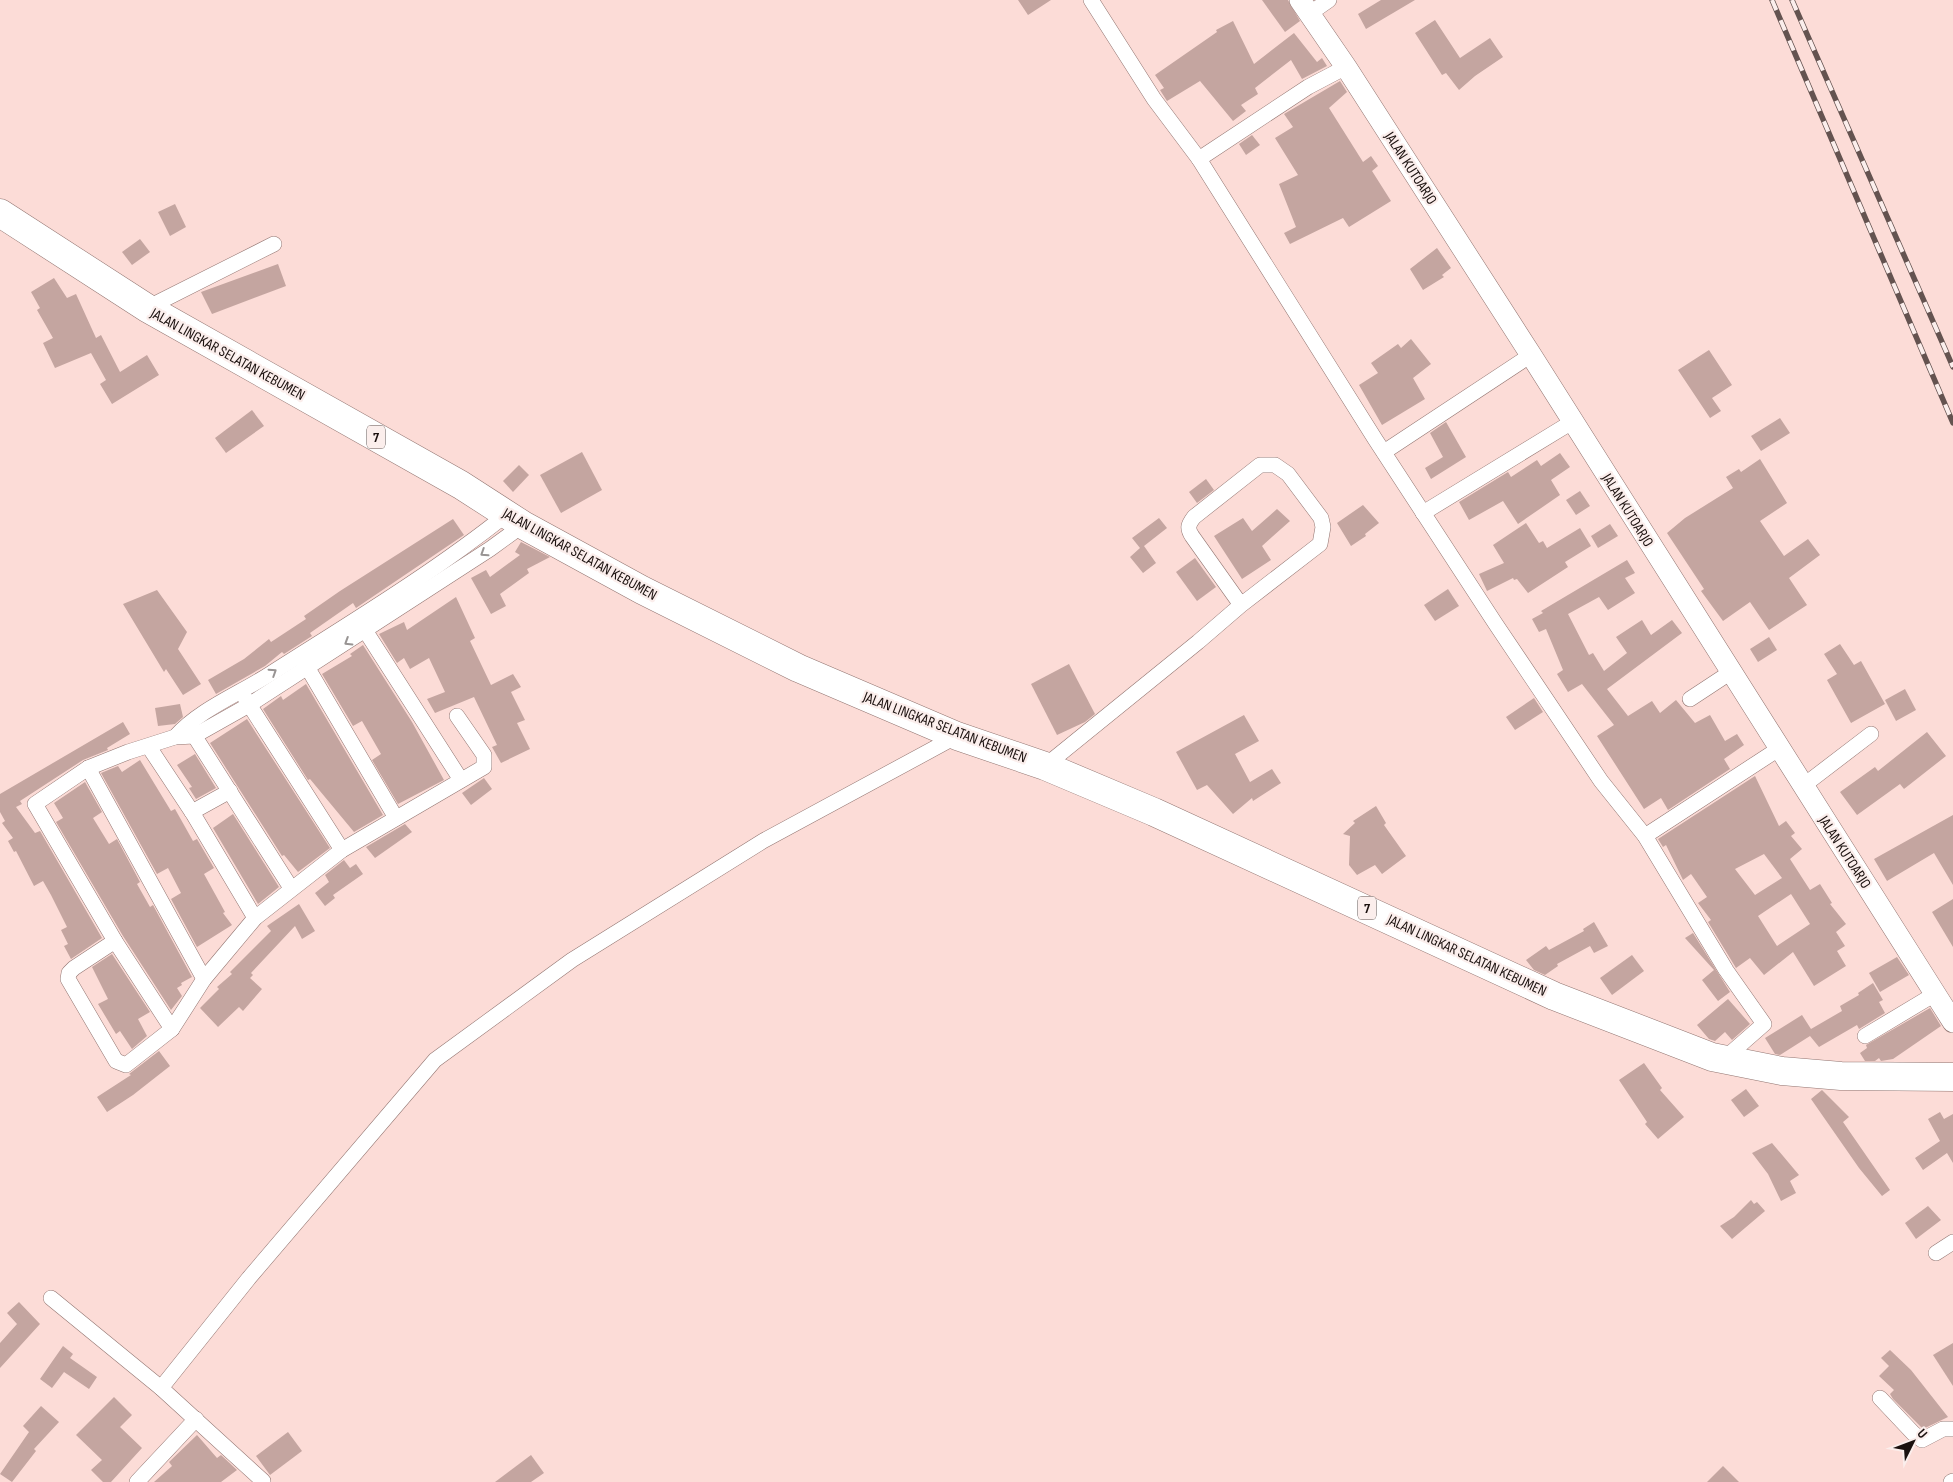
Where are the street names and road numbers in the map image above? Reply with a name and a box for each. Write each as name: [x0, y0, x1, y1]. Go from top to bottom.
street label: JALAN KUTOARJO: [1380, 128, 1441, 208]
street label: JALAN LINGKAR SELATAN KEBUMEN: [146, 304, 308, 405]
road number: 7: [367, 426, 385, 448]
street label: JALAN KUTOARJO: [1597, 469, 1658, 550]
street label: JALAN LINGKAR SELATAN KEBUMEN: [498, 504, 660, 605]
street label: JALAN LINGKAR SELATAN KEBUMEN: [859, 687, 1029, 767]
street label: JALAN KUTOARJO: [1814, 812, 1875, 892]
road number: 7: [1358, 896, 1376, 920]
street label: JALAN LINGKAR SELATAN KEBUMEN: [1383, 910, 1550, 1001]

